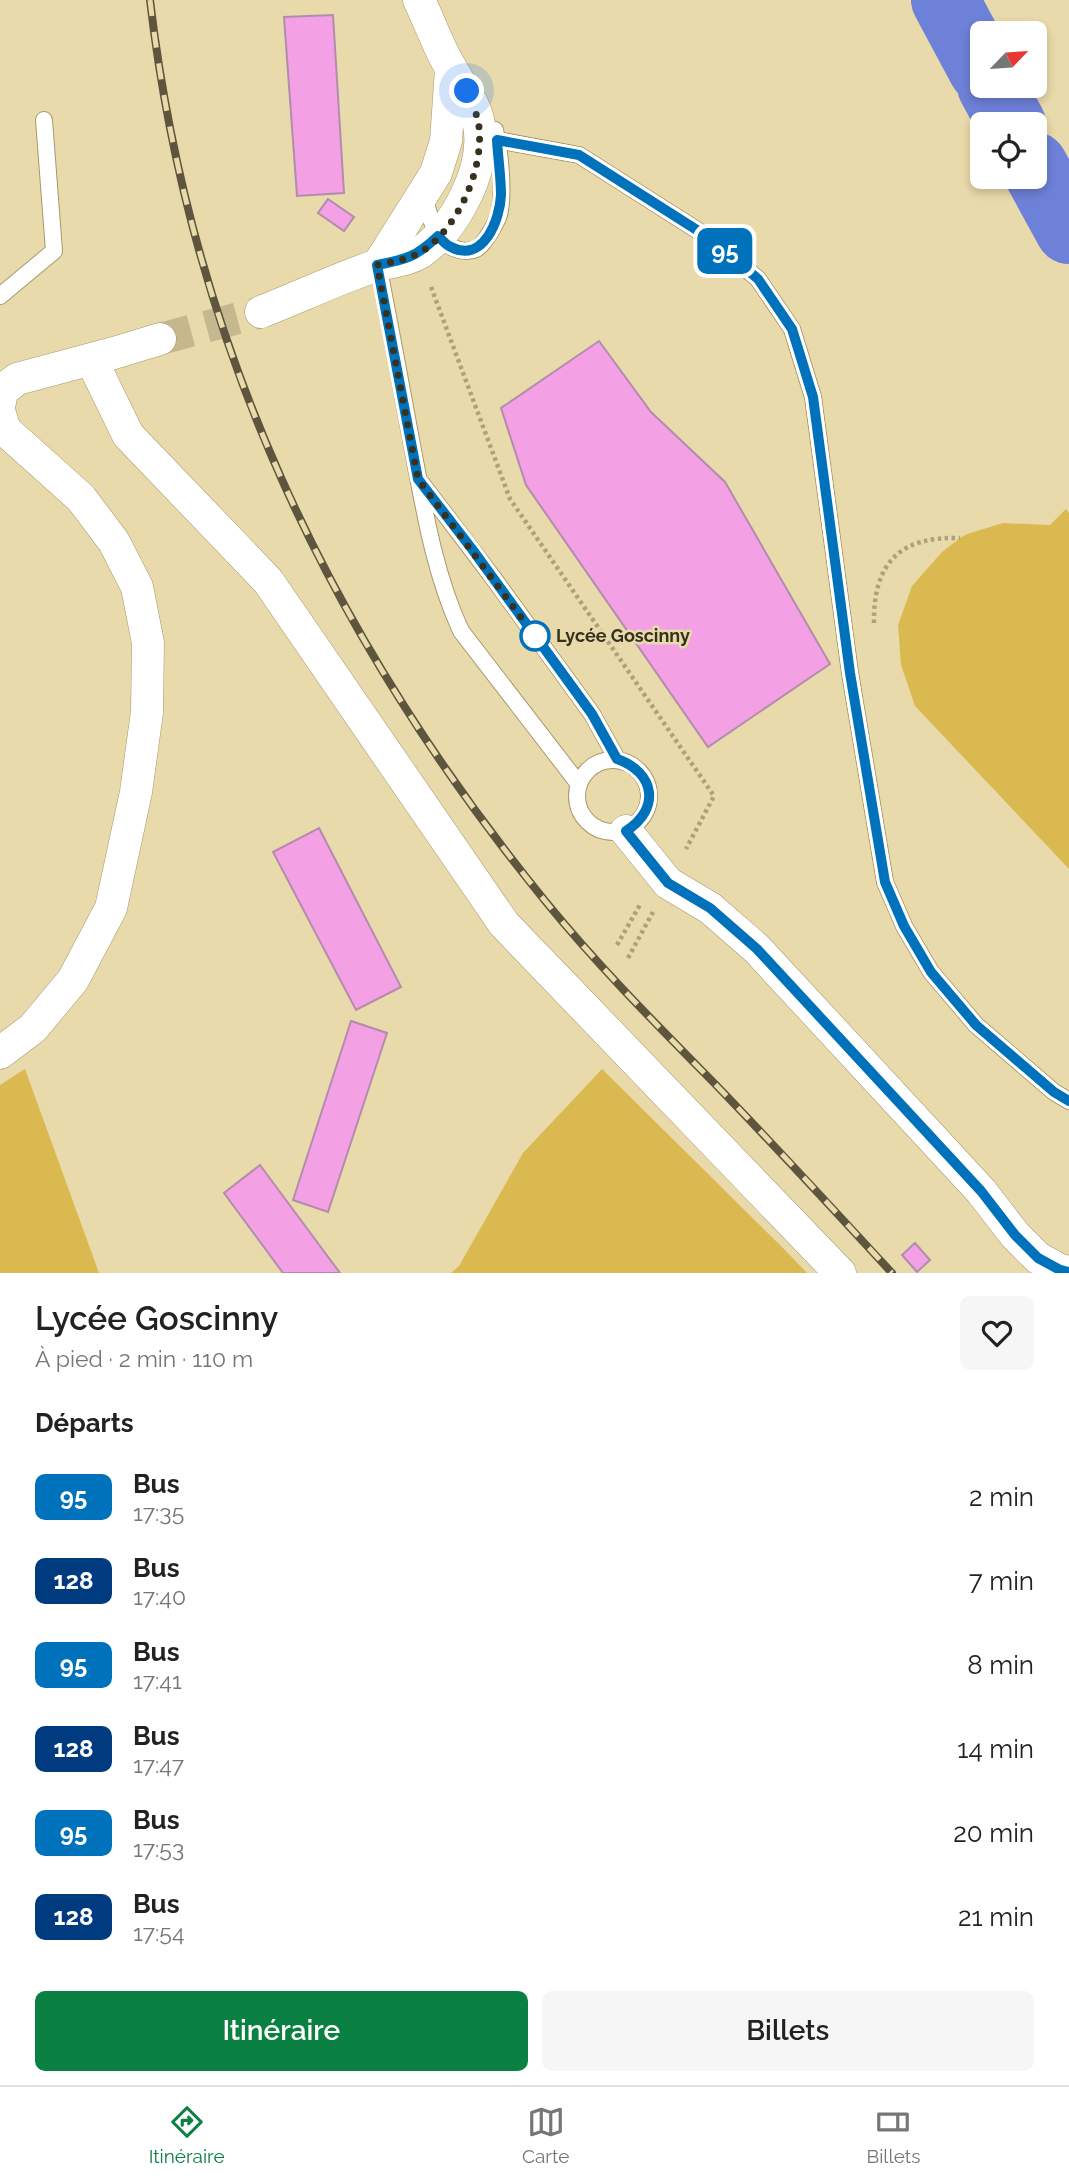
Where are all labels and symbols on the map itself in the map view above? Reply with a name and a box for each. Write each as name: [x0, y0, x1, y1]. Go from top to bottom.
north arrow: [970, 21, 1046, 98]
your location: [449, 73, 484, 108]
line badge: 95: [694, 228, 756, 274]
marker: Lycée Goscinny: [520, 621, 550, 651]
place label: Lycée Goscinny: [556, 625, 690, 646]

